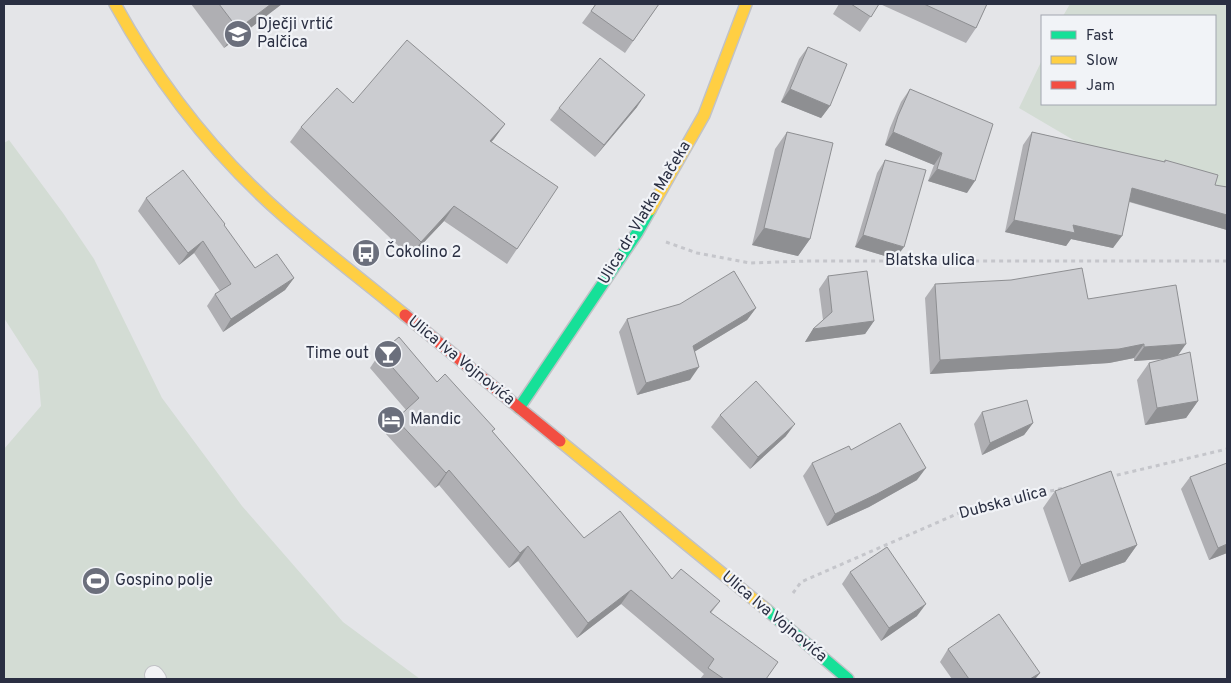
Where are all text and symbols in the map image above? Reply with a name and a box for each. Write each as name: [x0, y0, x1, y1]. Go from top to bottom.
place label: Dječji vrtić Palčica: [257, 15, 333, 53]
legend: [1041, 15, 1216, 105]
school or university icon: Dječji vrtić Palčica: [223, 19, 253, 49]
text: Fast: [1086, 27, 1114, 46]
text: Slow: [1086, 52, 1118, 71]
text: Jam: [1086, 77, 1115, 96]
street label: Ulica dr. Vlatka Mačeka: [594, 138, 696, 288]
bus stop icon: Čokolino 2: [351, 238, 381, 268]
place label: Čokolino 2: [385, 241, 461, 263]
street label: Blatska ulica: [885, 251, 975, 271]
street label: Ulica Iva Vojnovića: [404, 312, 518, 410]
bar icon: Time out: [373, 339, 403, 369]
place label: Time out: [305, 344, 369, 364]
hotel icon: Mandic: [376, 405, 406, 435]
place label: Mandic: [410, 410, 461, 430]
street label: Dubska ulica: [957, 482, 1049, 524]
sports icon: Gospino polje: [81, 566, 111, 596]
street label: Ulica Iva Vojnovića: [717, 567, 831, 667]
place label: Gospino polje: [115, 571, 213, 591]

